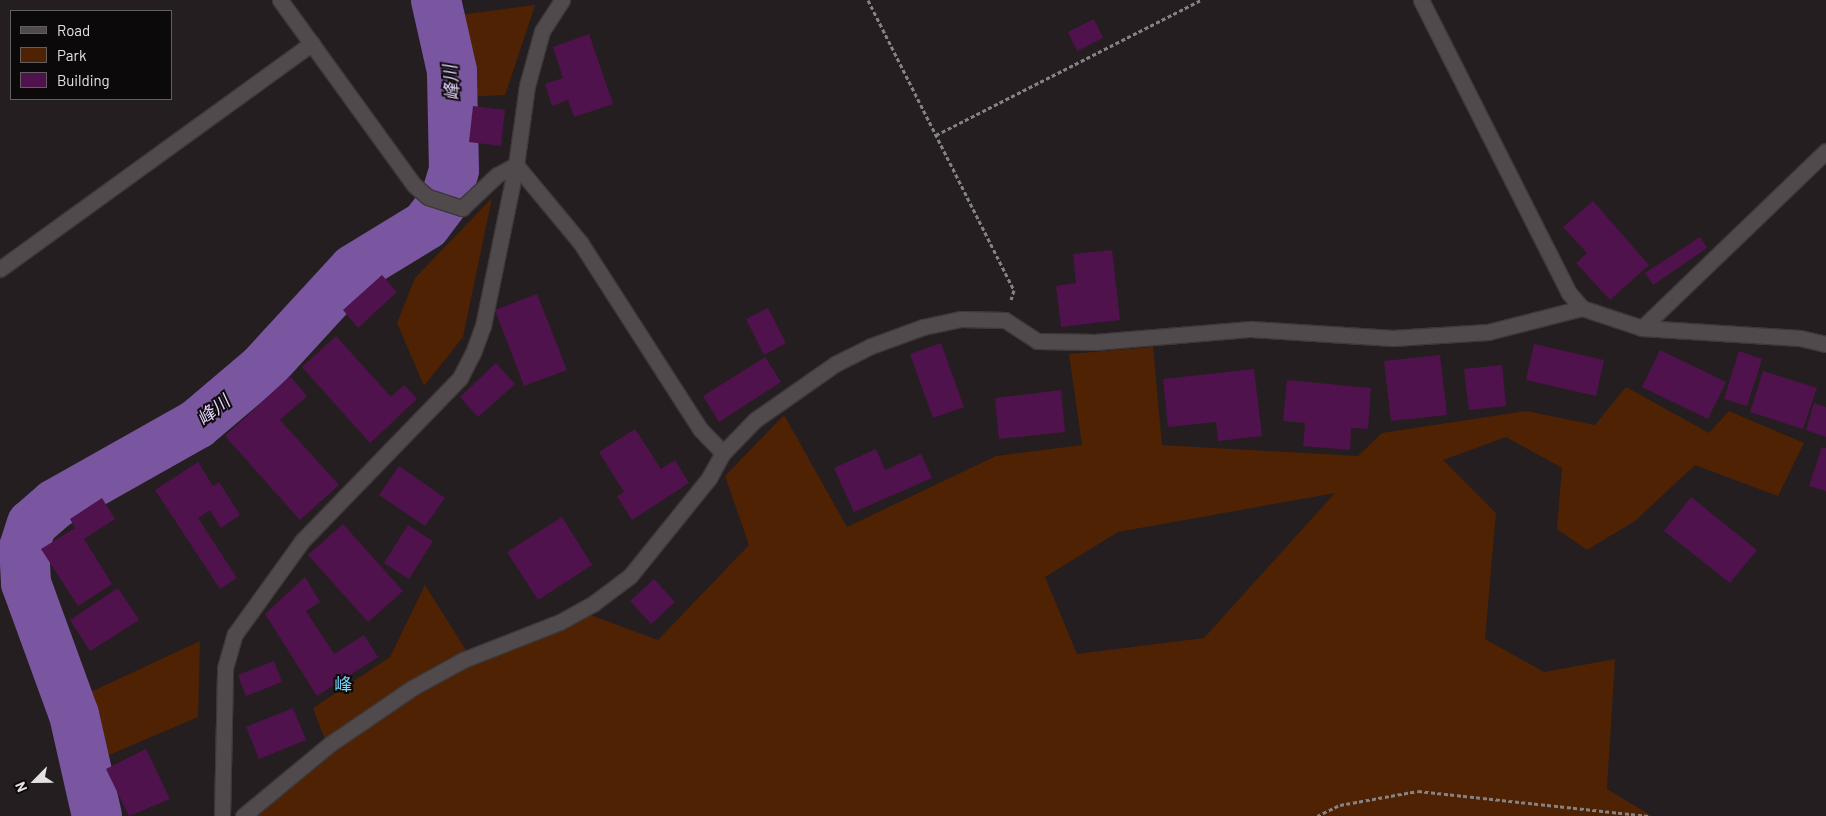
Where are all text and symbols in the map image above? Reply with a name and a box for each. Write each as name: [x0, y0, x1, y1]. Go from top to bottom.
legend: [10, 10, 172, 100]
text: Road: [57, 21, 90, 39]
text: Park: [57, 46, 86, 64]
water label: 峰川: [439, 64, 463, 102]
text: Building: [57, 71, 110, 89]
water label: 峰川: [192, 390, 234, 430]
district label: 峰: [334, 673, 352, 695]
north arrow: [10, 756, 60, 806]
text: N: [11, 779, 30, 795]

